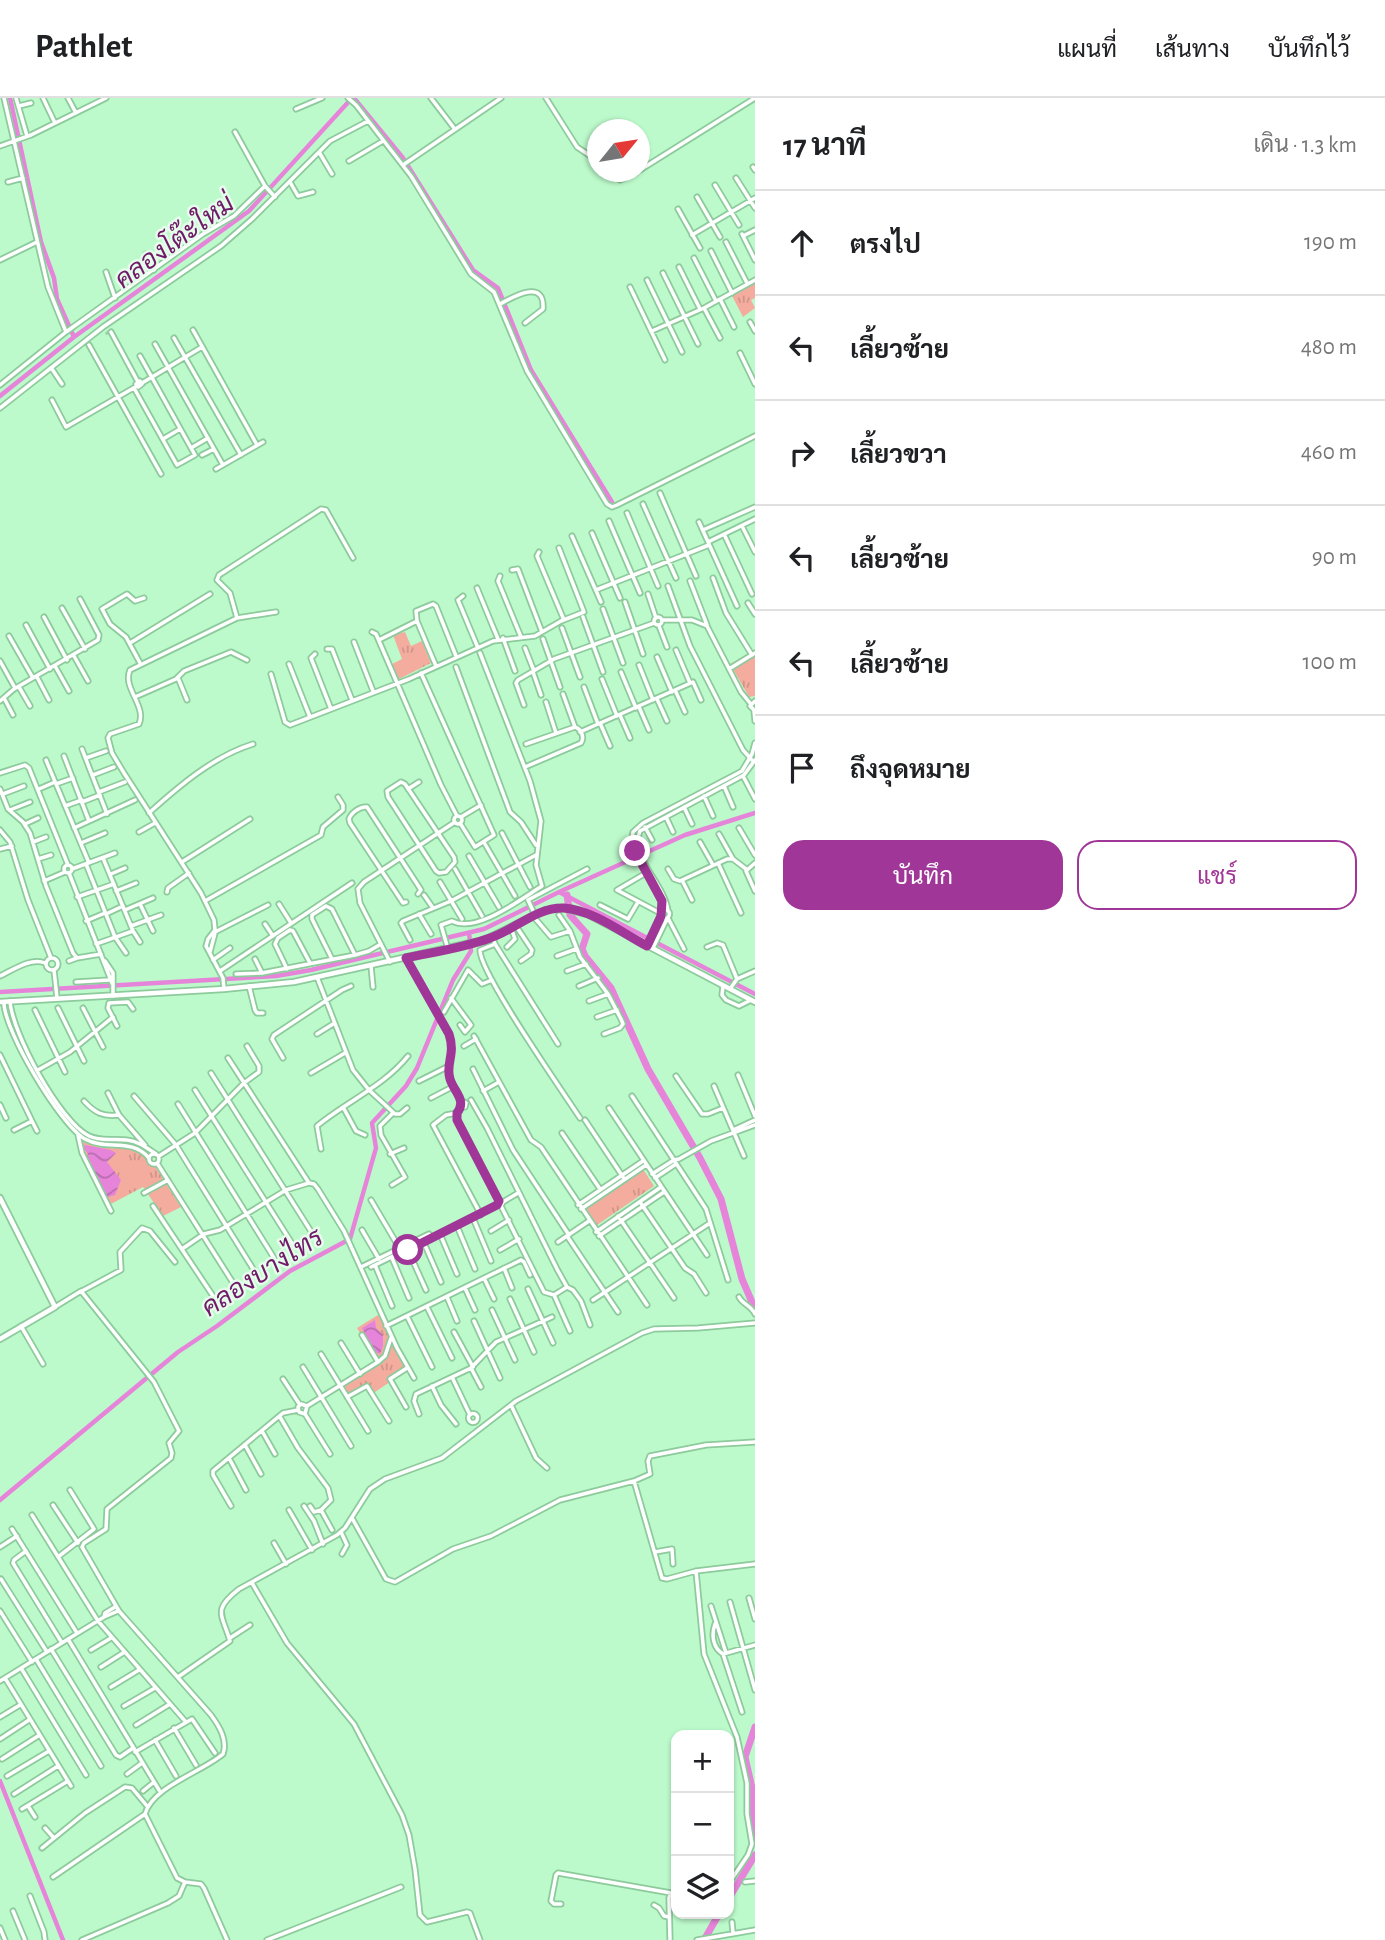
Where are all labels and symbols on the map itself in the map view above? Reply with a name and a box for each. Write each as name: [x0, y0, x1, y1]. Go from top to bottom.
north arrow: [587, 119, 650, 182]
water label: คลองโต๊ะใหม่: [108, 186, 240, 293]
route end: [619, 835, 650, 866]
water label: คลองบางไทร: [195, 1220, 329, 1322]
route start: [392, 1234, 423, 1265]

